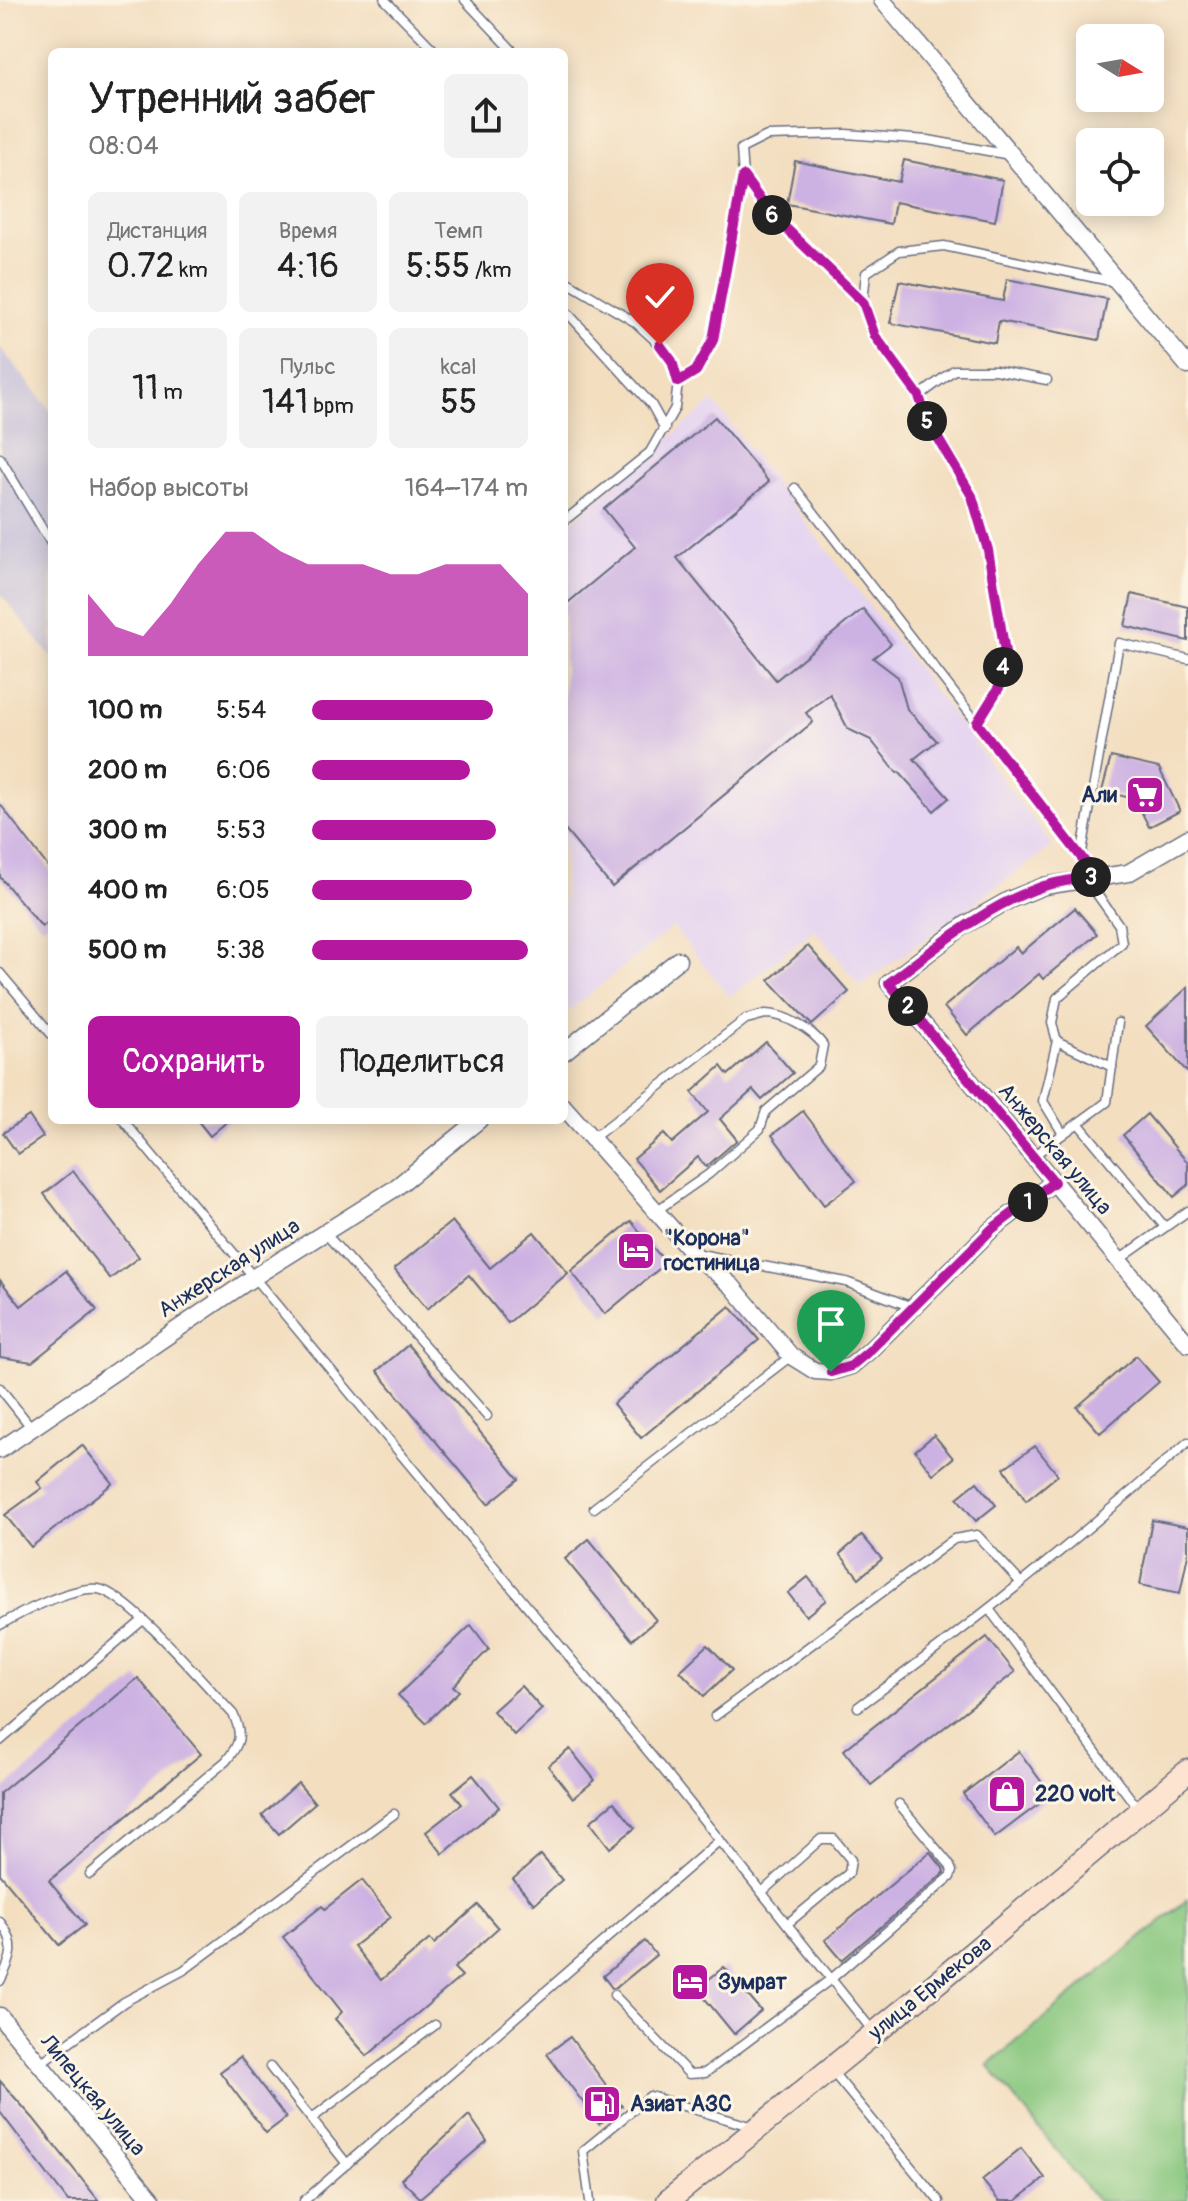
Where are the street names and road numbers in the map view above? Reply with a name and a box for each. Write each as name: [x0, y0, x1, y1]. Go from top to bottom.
street label: Анжерская улица: [992, 1077, 1118, 1221]
street label: Анжерская улица: [153, 1212, 305, 1324]
street label: улица Ермекова: [862, 1930, 997, 2047]
street label: Липецкая улица: [33, 2028, 152, 2162]

